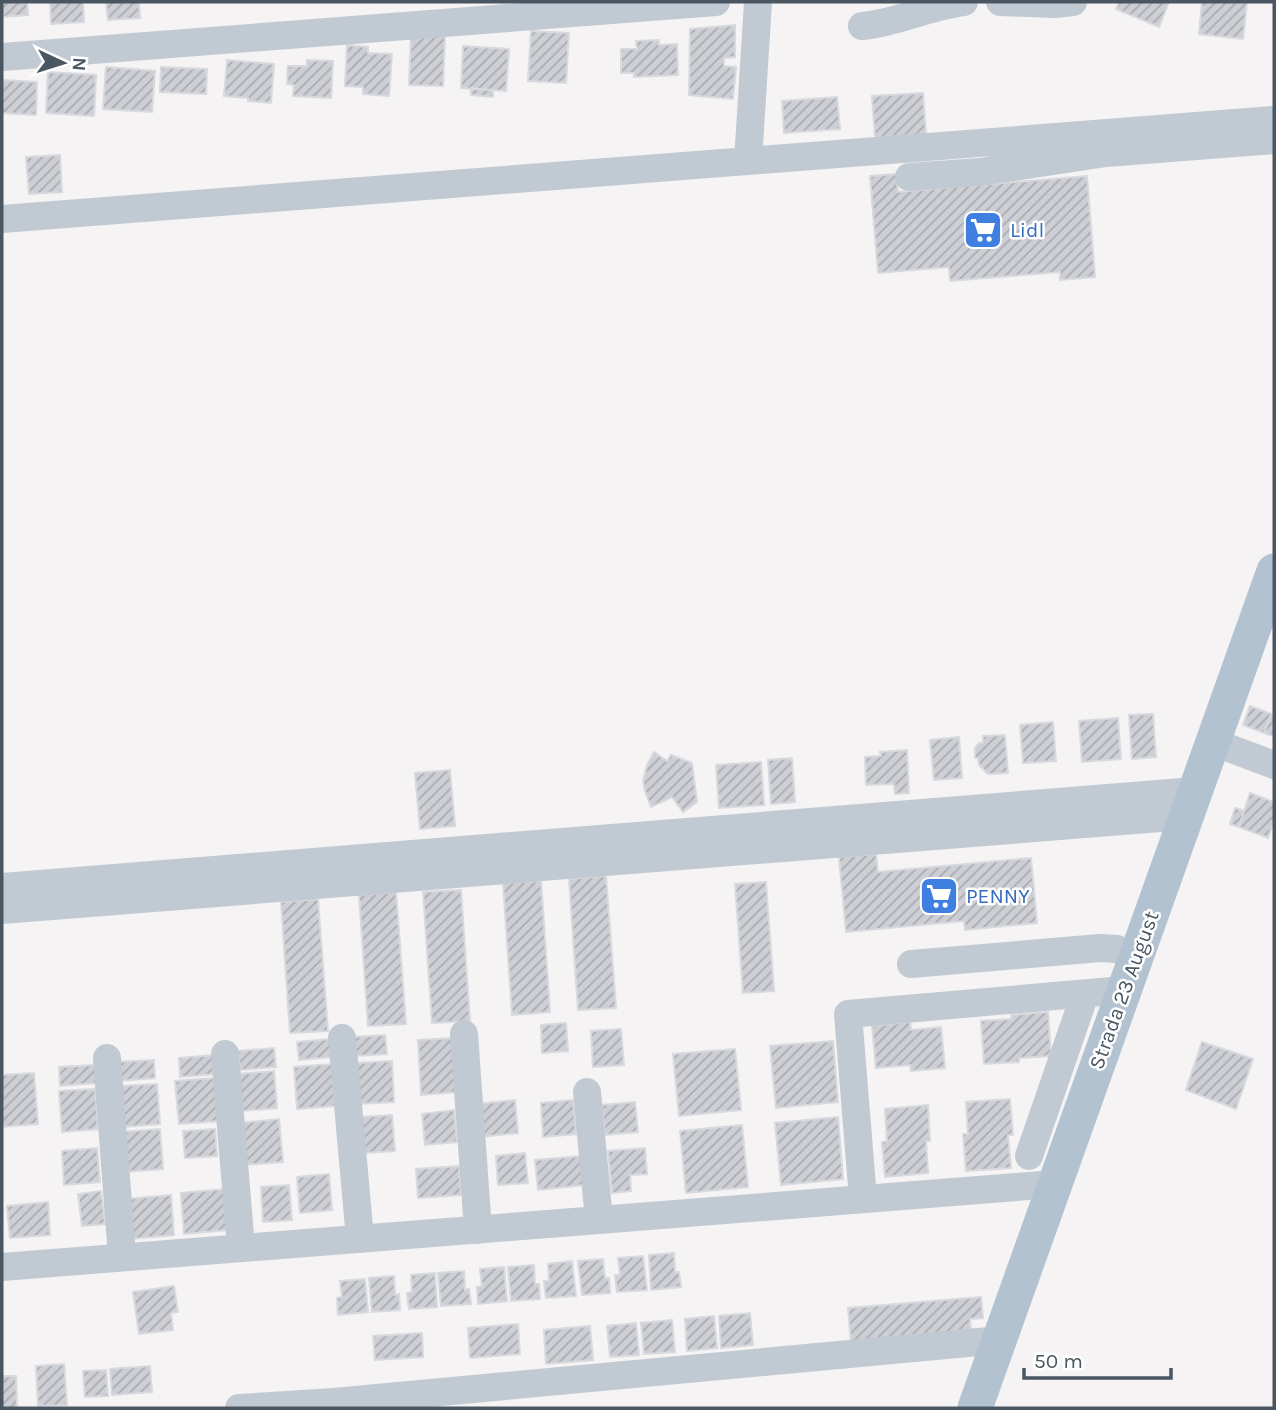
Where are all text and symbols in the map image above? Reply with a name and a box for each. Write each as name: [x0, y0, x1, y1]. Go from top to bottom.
north arrow: [28, 28, 98, 98]
text: N: [68, 57, 90, 72]
supermarket icon: Lidl: [962, 209, 1004, 251]
place label: Lidl: [1010, 218, 1044, 242]
supermarket icon: PENNY: [918, 875, 960, 917]
place label: PENNY: [966, 884, 1030, 908]
street label: Strada 23 August: [1084, 908, 1164, 1072]
scale bar: [1024, 1336, 1171, 1380]
text: 50 m: [1034, 1349, 1083, 1373]

